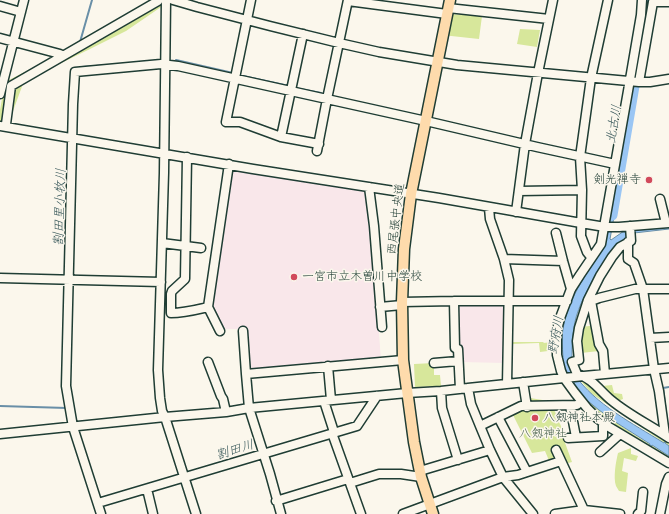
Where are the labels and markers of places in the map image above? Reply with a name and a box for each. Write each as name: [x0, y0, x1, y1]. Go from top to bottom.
place label: 剣光禅寺: [593, 173, 641, 187]
marker: 剣光禅寺: [644, 175, 654, 185]
place label: 一宮市立木曽川中学校: [302, 270, 422, 284]
marker: 一宮市立木曽川中学校: [289, 272, 299, 282]
place label: 八剱神社本殿: [543, 411, 615, 425]
marker: 八剱神社本殿: [530, 413, 540, 423]

